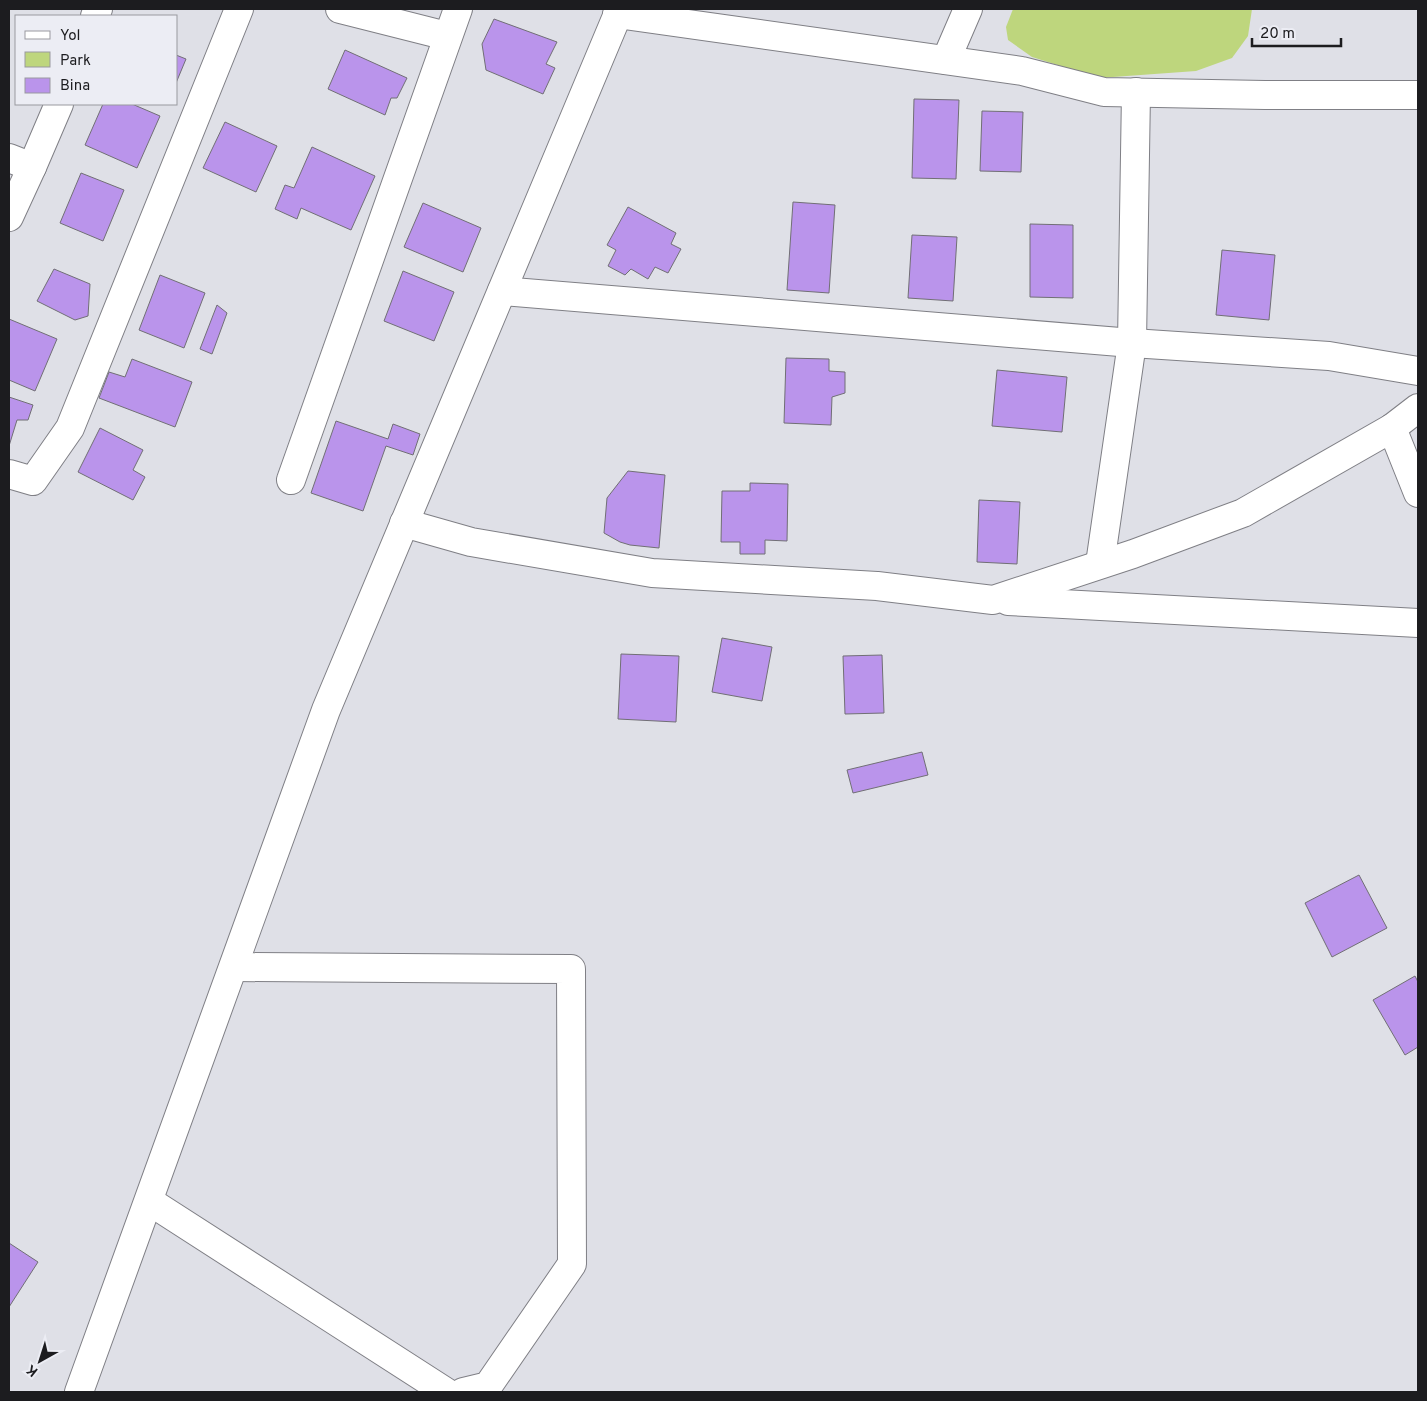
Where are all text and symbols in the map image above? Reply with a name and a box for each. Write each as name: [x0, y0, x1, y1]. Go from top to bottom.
legend: [15, 15, 178, 105]
scale bar: [1252, 15, 1341, 47]
text: 20 m: [1260, 25, 1295, 44]
text: Yol: [60, 27, 81, 46]
text: Park: [60, 52, 91, 71]
text: Bina: [60, 77, 90, 96]
north arrow: [15, 1336, 65, 1386]
text: K: [23, 1360, 42, 1380]

